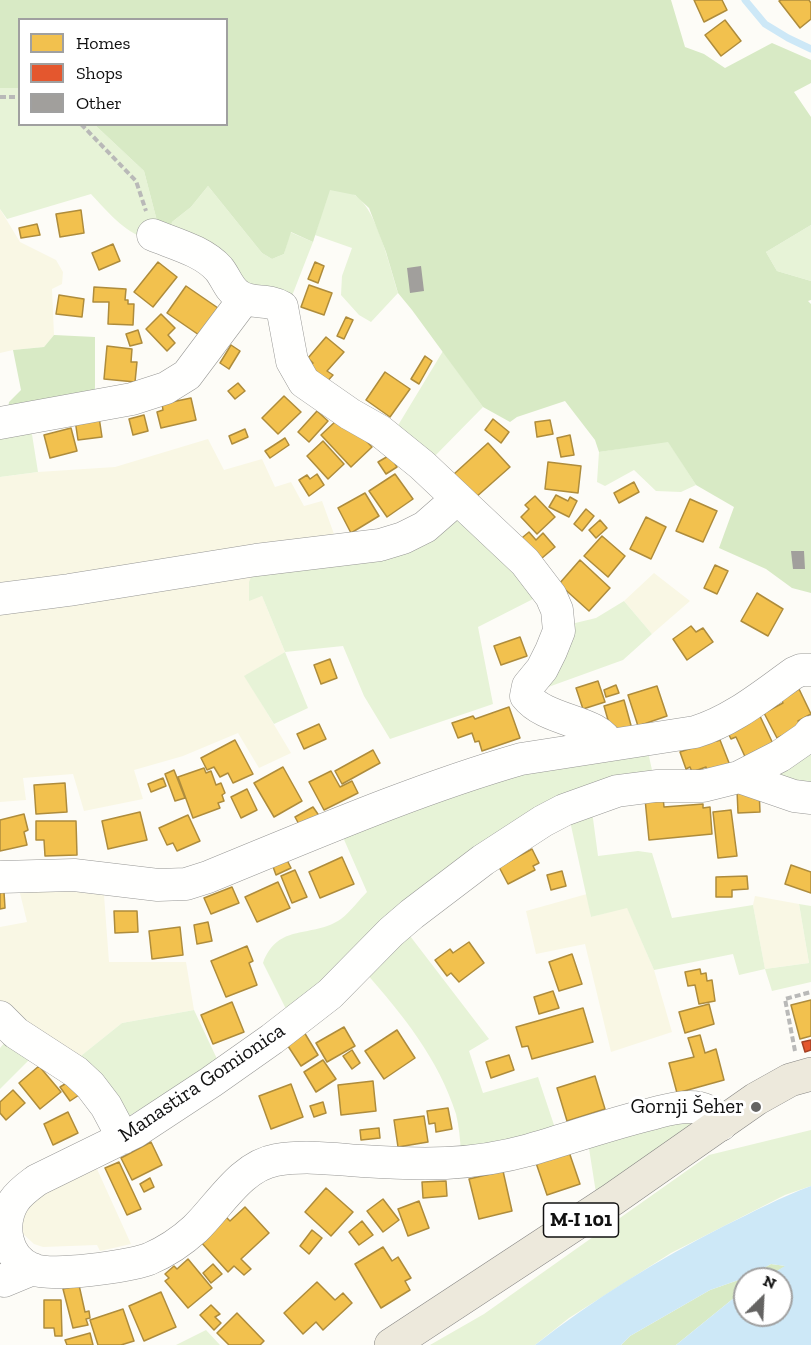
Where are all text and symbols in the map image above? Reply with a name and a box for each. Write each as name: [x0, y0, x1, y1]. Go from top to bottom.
legend: [18, 18, 228, 126]
text: Homes: [76, 32, 130, 54]
text: Shops: [76, 62, 123, 84]
text: Other: [76, 92, 122, 114]
street label: Manastira Gomionica: [114, 1018, 290, 1148]
place label: Gornji Šeher: [630, 1094, 744, 1120]
marker: Gornji Šeher: [749, 1100, 763, 1114]
road number: M-I 101: [544, 1203, 618, 1237]
north arrow: [733, 1267, 793, 1327]
text: N: [760, 1271, 779, 1293]

